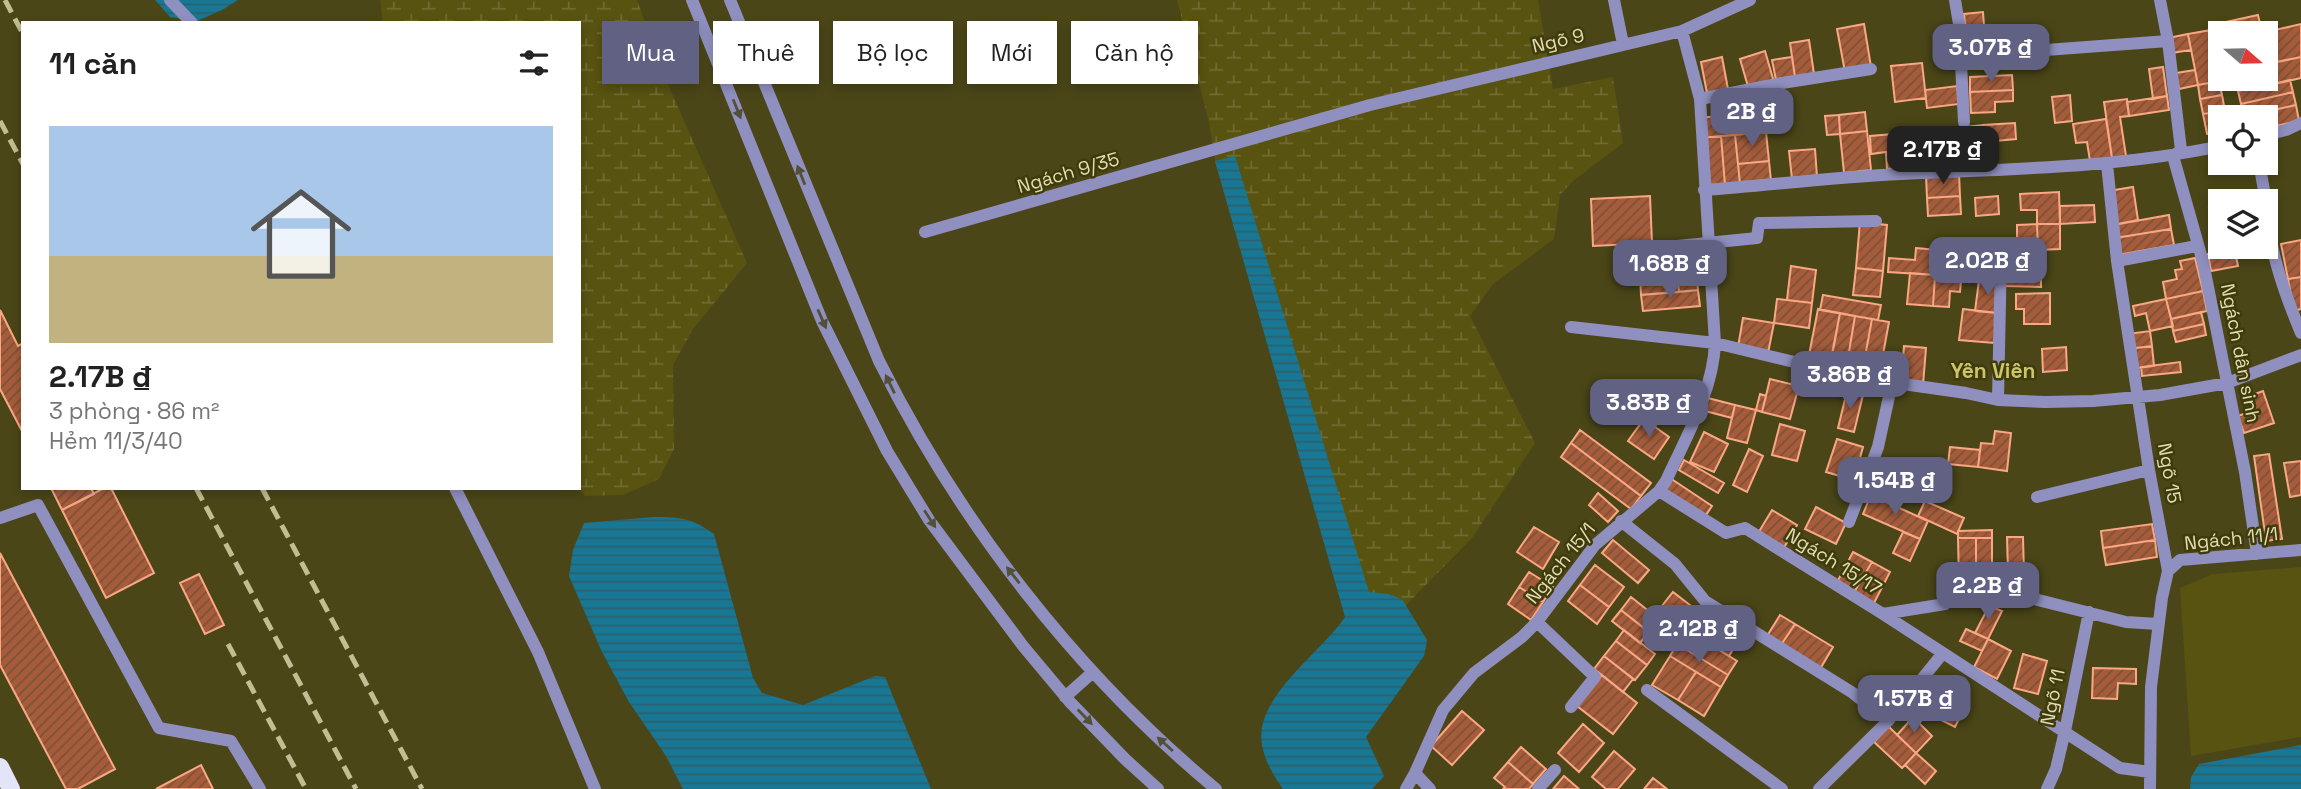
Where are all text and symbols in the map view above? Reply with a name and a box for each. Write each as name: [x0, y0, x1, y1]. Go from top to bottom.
chip: Mua: [602, 21, 699, 84]
chip: Thuê: [713, 21, 819, 84]
chip: Bộ lọc: [833, 21, 953, 84]
chip: Mới: [967, 21, 1057, 84]
chip: Căn hộ: [1071, 21, 1198, 84]
north arrow: [2208, 21, 2278, 91]
map controls: [2208, 21, 2278, 259]
street label: Ngõ 9: [1529, 22, 1587, 59]
pin: 3.07B ₫: [1926, 24, 2056, 84]
text: 3.07B ₫: [1948, 32, 2034, 62]
text: 11 căn: [49, 44, 137, 83]
icon: filters: [515, 44, 553, 82]
pin: 2B ₫: [1711, 88, 1793, 148]
text: 2B ₫: [1727, 96, 1777, 126]
one-way arrow: [731, 98, 742, 119]
button: locate: [2208, 105, 2278, 175]
pin: 2.17B ₫: [1878, 127, 2008, 186]
text: 2.17B ₫: [1903, 134, 1983, 164]
street label: Ngách 9/35: [1014, 146, 1122, 199]
one-way arrow: [796, 164, 807, 185]
icon: home: [238, 171, 364, 297]
button: layers: [2208, 189, 2278, 259]
pin: 2.02B ₫: [1923, 238, 2053, 297]
pin: 1.68B ₫: [1605, 240, 1735, 300]
text: 2.02B ₫: [1945, 245, 2031, 275]
text: 1.68B ₫: [1629, 248, 1711, 278]
street label: Ngách dân sinh: [2215, 281, 2266, 425]
one-way arrow: [817, 309, 828, 330]
pin: 3.86B ₫: [1785, 352, 1915, 411]
text: 2.17B ₫: [49, 357, 153, 396]
district label: Yên Viên: [1950, 357, 2036, 384]
text: 3.86B ₫: [1807, 359, 1893, 389]
one-way arrow: [885, 374, 896, 394]
pin: 3.83B ₫: [1584, 380, 1714, 439]
text: 3.83B ₫: [1606, 387, 1692, 417]
text: 3 phòng · 86 m²: [49, 396, 219, 426]
text: Hẻm 11/3/40: [49, 426, 183, 456]
street label: Ngõ 15: [2152, 441, 2187, 505]
pin: 1.54B ₫: [1830, 458, 1960, 517]
text: 1.54B ₫: [1854, 465, 1936, 495]
one-way arrow: [923, 510, 936, 529]
street label: Ngách 15/1: [1520, 517, 1601, 609]
street label: Ngách 11/1: [2183, 521, 2279, 556]
street label: Ngách 15/17: [1781, 522, 1887, 601]
pin: 2.2B ₫: [1931, 562, 2045, 622]
one-way arrow: [1006, 566, 1020, 584]
text: 2.2B ₫: [1952, 570, 2024, 600]
pin: 2.12B ₫: [1634, 606, 1764, 665]
text: 2.12B ₫: [1659, 613, 1739, 643]
street label: Ngõ 11: [2034, 666, 2071, 728]
pin: 1.57B ₫: [1849, 676, 1979, 735]
text: 1.57B ₫: [1874, 683, 1954, 713]
one-way arrow: [1076, 709, 1093, 726]
one-way arrow: [1157, 736, 1174, 752]

